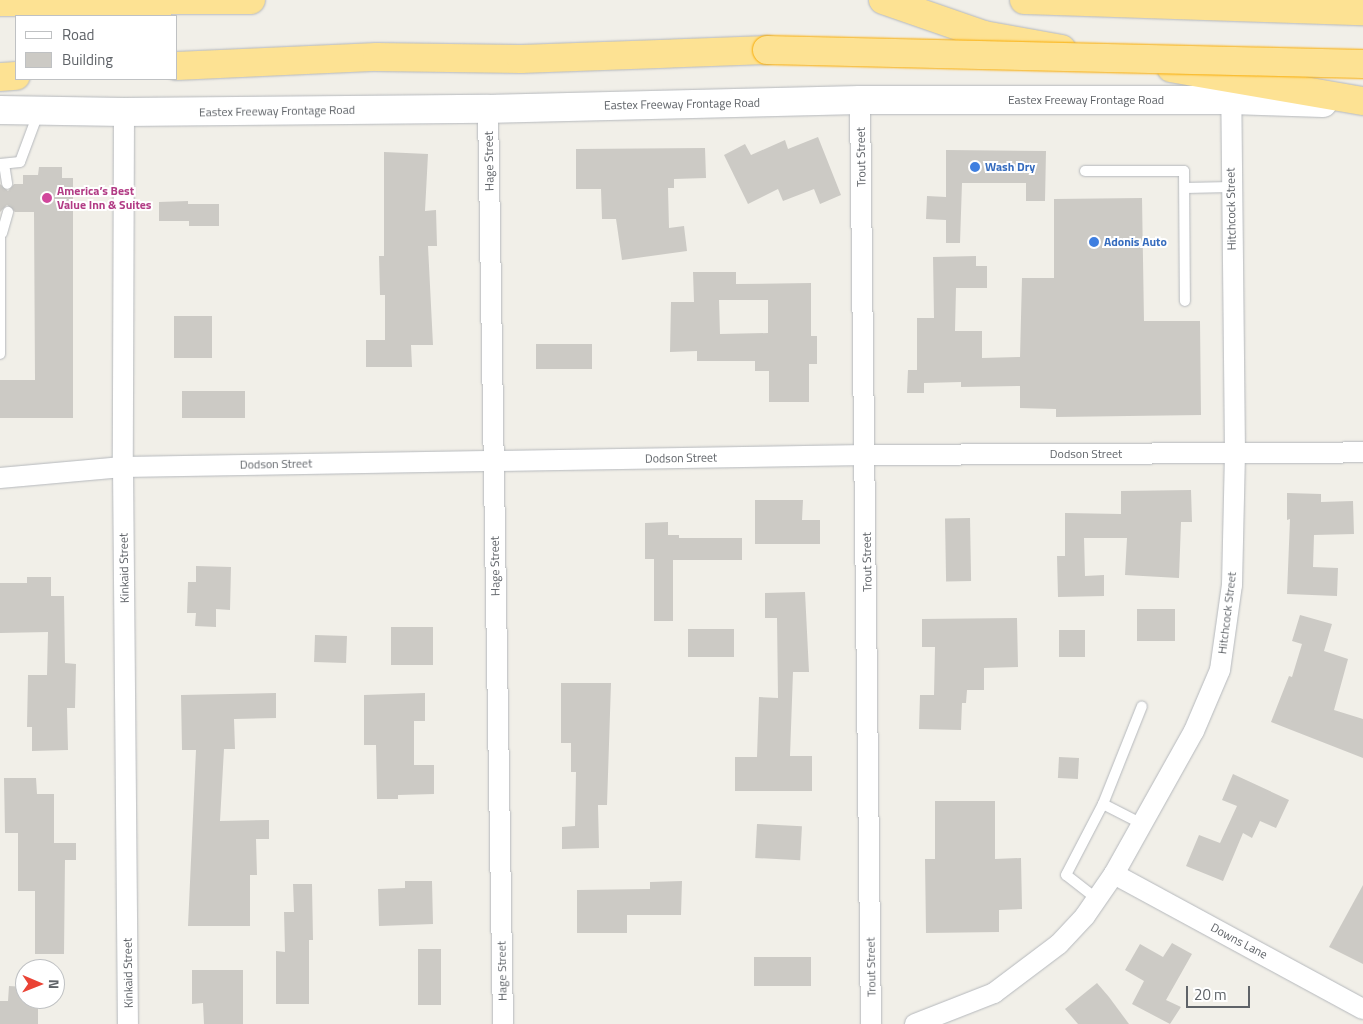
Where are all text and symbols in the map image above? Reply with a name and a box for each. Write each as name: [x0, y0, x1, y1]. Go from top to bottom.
legend: [15, 15, 178, 80]
text: Road: [62, 23, 94, 46]
text: Building: [62, 48, 113, 71]
street label: Eastex Freeway Frontage Road: [1008, 93, 1164, 107]
street label: Eastex Freeway Frontage Road: [604, 95, 760, 113]
street label: Eastex Freeway Frontage Road: [199, 102, 355, 120]
street label: Trout Street: [853, 127, 869, 187]
street label: Hage Street: [481, 131, 497, 191]
place label: Wash Dry: [985, 160, 1035, 174]
marker: Wash Dry: [969, 161, 981, 173]
street label: Hitchcock Street: [1223, 168, 1239, 250]
place label: America’s Best Value Inn & Suites: [57, 184, 152, 212]
marker: America’s Best Value Inn & Suites: [41, 192, 53, 204]
place label: Adonis Auto: [1104, 235, 1167, 249]
marker: Adonis Auto: [1088, 236, 1100, 248]
street label: Dodson Street: [1050, 447, 1122, 461]
street label: Dodson Street: [645, 450, 717, 466]
street label: Dodson Street: [240, 456, 312, 472]
street label: Trout Street: [859, 532, 875, 592]
street label: Kinkaid Street: [116, 533, 132, 603]
street label: Hage Street: [487, 536, 503, 596]
street label: Hitchcock Street: [1215, 571, 1239, 655]
street label: Downs Lane: [1208, 920, 1270, 962]
street label: Trout Street: [863, 937, 879, 997]
street label: Kinkaid Street: [120, 938, 136, 1008]
street label: Hage Street: [494, 941, 510, 1001]
north arrow: [15, 959, 65, 1009]
scale bar: [1188, 976, 1252, 1008]
text: N: [44, 979, 65, 989]
text: 20 m: [1194, 983, 1227, 1006]

